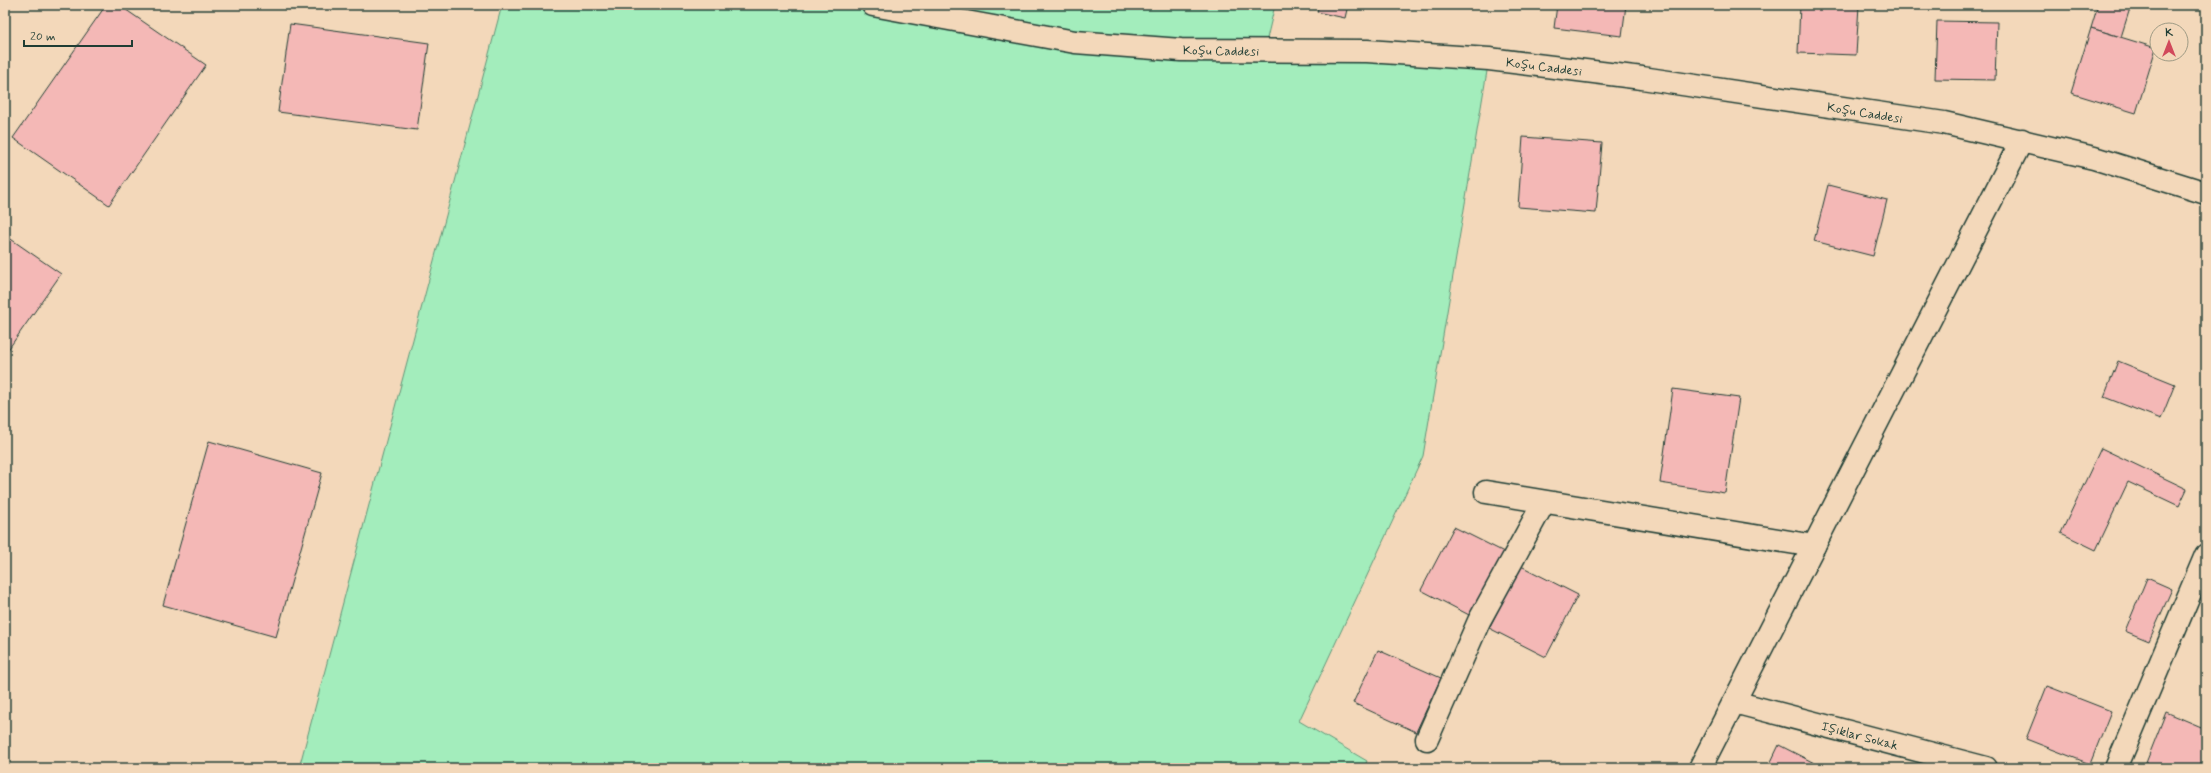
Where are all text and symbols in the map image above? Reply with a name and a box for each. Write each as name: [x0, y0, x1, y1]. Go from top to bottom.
scale bar: [24, 22, 132, 48]
north arrow: [2149, 22, 2189, 62]
text: K: [2165, 26, 2173, 40]
text: 20 m: [30, 29, 56, 45]
street label: Koşu Caddesi: [1183, 42, 1259, 61]
street label: Koşu Caddesi: [1505, 54, 1583, 81]
street label: Koşu Caddesi: [1826, 99, 1904, 128]
street label: Işıklar Sokak: [1819, 718, 1900, 755]

